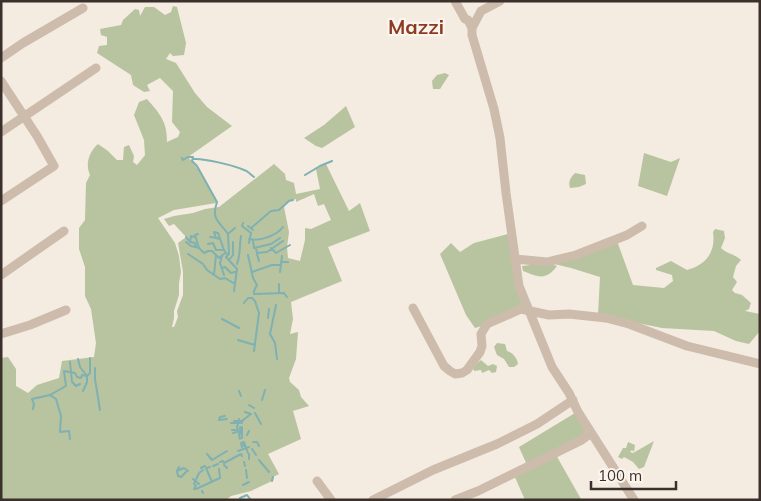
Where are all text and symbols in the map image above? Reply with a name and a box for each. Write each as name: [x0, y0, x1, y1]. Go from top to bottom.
district label: Mazzi: [388, 14, 444, 39]
scale bar: [591, 458, 676, 490]
text: 100 m: [598, 466, 642, 485]

